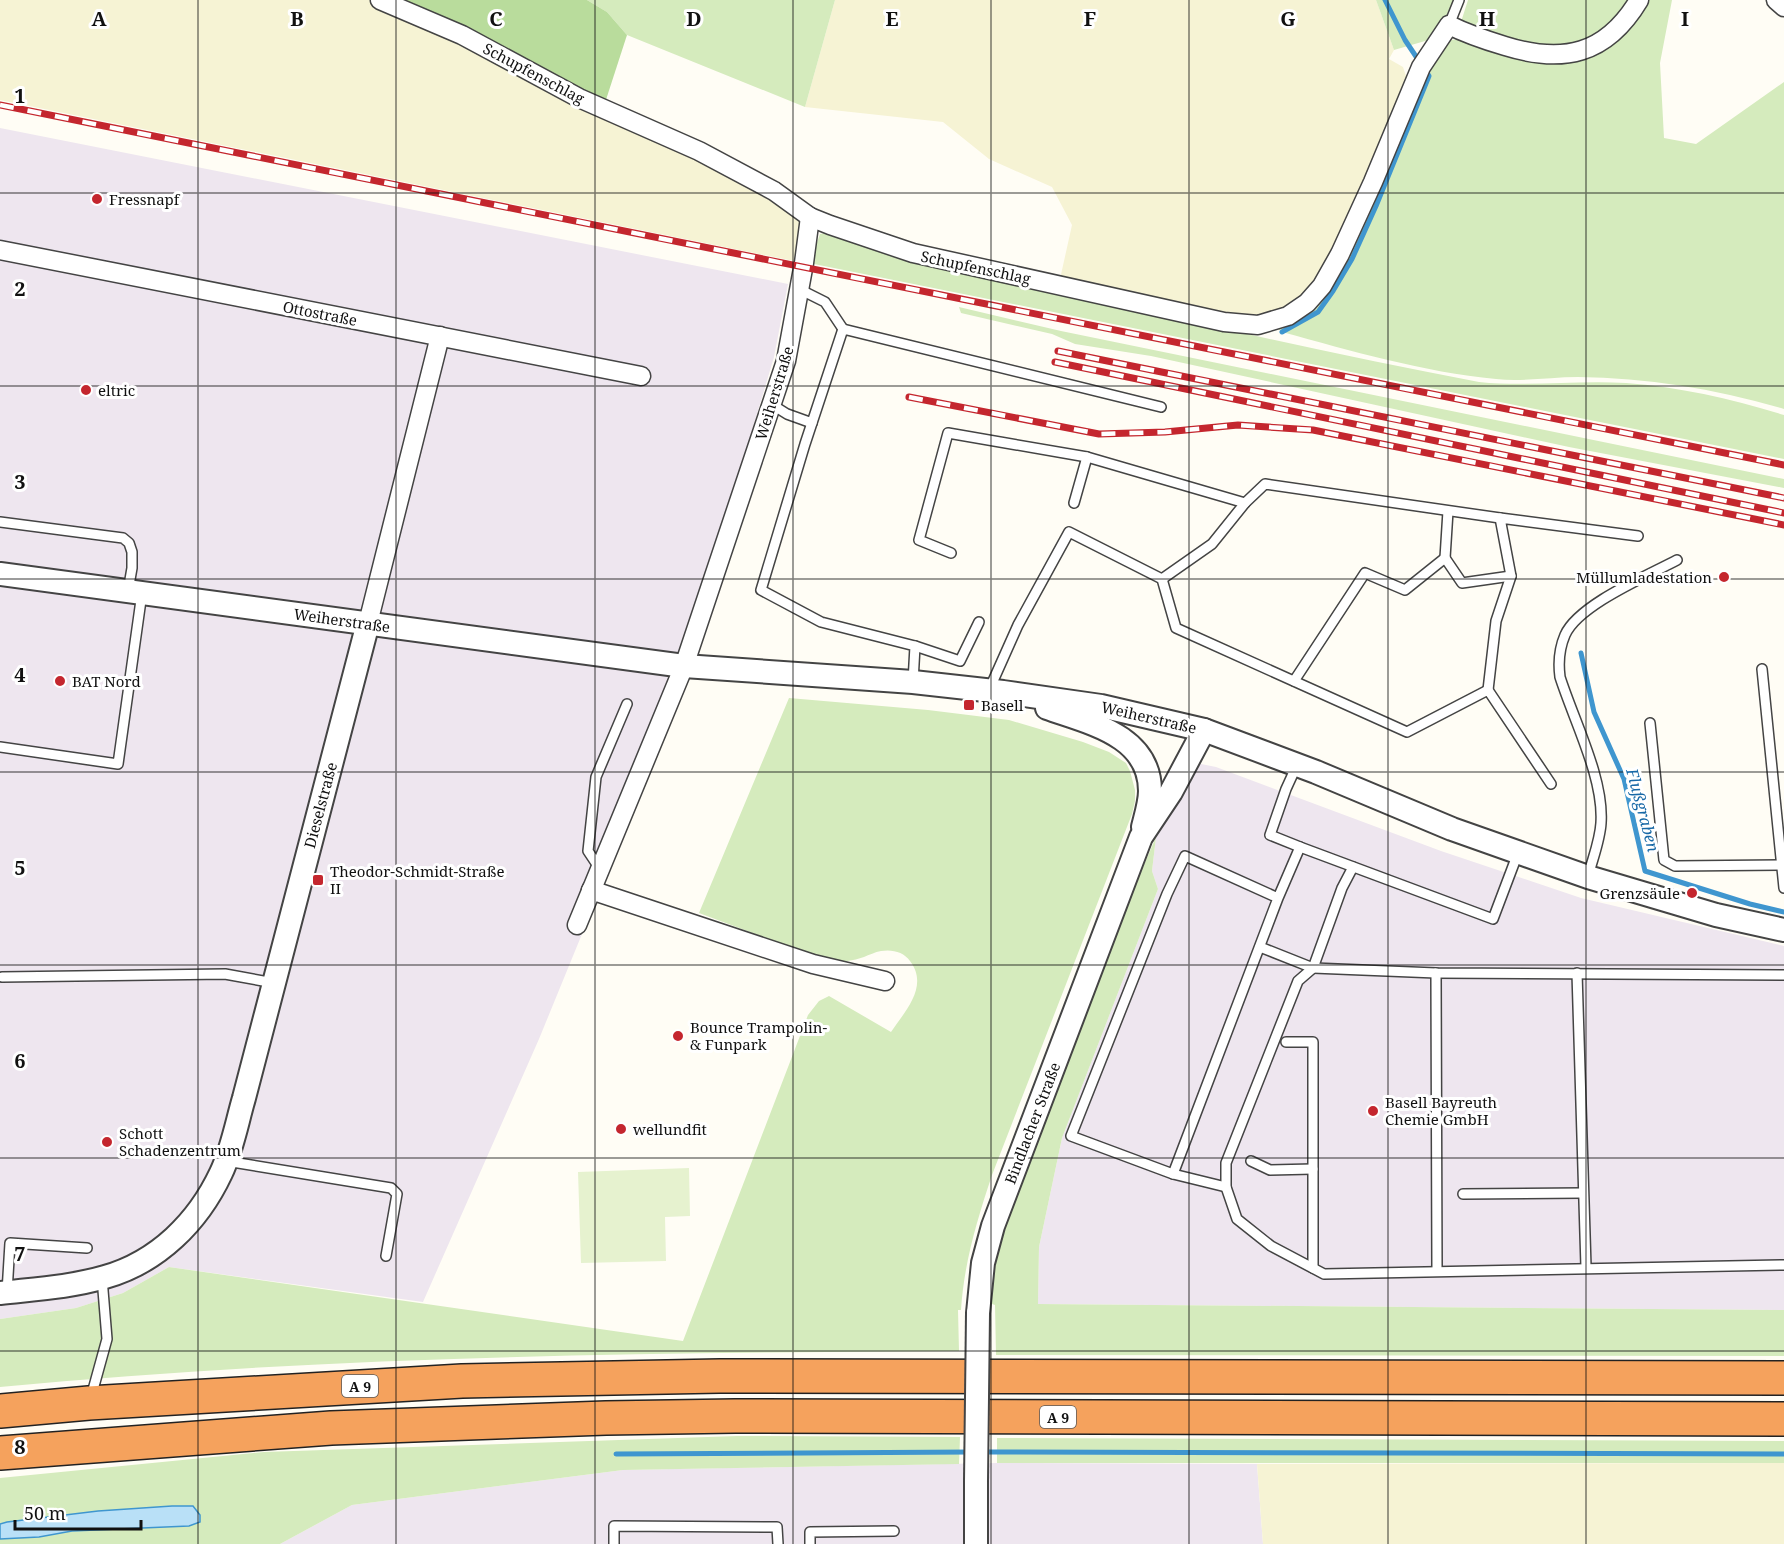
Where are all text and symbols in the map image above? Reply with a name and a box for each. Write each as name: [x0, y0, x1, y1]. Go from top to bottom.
text: A: [91, 5, 107, 32]
text: B: [290, 5, 304, 32]
text: C: [489, 5, 503, 32]
text: D: [686, 5, 702, 32]
text: E: [885, 5, 899, 32]
text: F: [1084, 5, 1096, 32]
text: G: [1280, 5, 1296, 32]
text: H: [1479, 5, 1495, 32]
text: I: [1681, 5, 1689, 32]
street label: Schupfenschlag: [480, 38, 588, 108]
text: 1: [14, 82, 26, 109]
place label: Fressnapf: [109, 189, 181, 209]
marker: Fressnapf: [90, 192, 104, 206]
street label: Schupfenschlag: [919, 246, 1033, 288]
text: 2: [14, 275, 26, 302]
street label: Ottostraße: [281, 296, 359, 330]
street label: Weiherstraße: [750, 344, 798, 442]
place label: eltric: [98, 380, 135, 400]
marker: eltric: [79, 383, 93, 397]
text: 3: [14, 468, 26, 495]
place label: Müllumladestation: [1576, 567, 1712, 587]
marker: Müllumladestation: [1717, 570, 1731, 584]
street label: Weiherstraße: [292, 603, 392, 637]
text: 4: [14, 661, 26, 688]
place label: BAT Nord: [72, 671, 141, 691]
marker: BAT Nord: [53, 674, 67, 688]
place label: Basell: [981, 695, 1024, 715]
street label: Weiherstraße: [1099, 696, 1199, 738]
marker: Basell: [962, 698, 976, 712]
street label: Dieselstraße: [299, 760, 341, 850]
water label: Flußgraben: [1621, 765, 1665, 855]
text: 5: [14, 854, 26, 881]
place label: Theodor-Schmidt-Straße II: [330, 861, 505, 898]
marker: Theodor-Schmidt-Straße II: [311, 873, 325, 887]
place label: Grenzsäule: [1599, 883, 1680, 903]
marker: Grenzsäule: [1685, 886, 1699, 900]
place label: Bounce Trampolin- & Funpark: [690, 1017, 828, 1054]
marker: Bounce Trampolin- & Funpark: [671, 1029, 685, 1043]
text: 6: [14, 1047, 26, 1074]
street label: Bindlacher Straße: [1000, 1059, 1064, 1187]
place label: Basell Bayreuth Chemie GmbH: [1385, 1092, 1498, 1129]
marker: Basell Bayreuth Chemie GmbH: [1366, 1104, 1380, 1118]
place label: wellundfit: [633, 1119, 707, 1139]
marker: wellundfit: [614, 1122, 628, 1136]
place label: Schott Schadenzentrum: [119, 1123, 241, 1160]
marker: Schott Schadenzentrum: [100, 1135, 114, 1149]
text: 7: [14, 1240, 26, 1267]
road number: A 9: [342, 1375, 378, 1397]
road number: A 9: [1040, 1406, 1076, 1428]
text: 8: [14, 1433, 26, 1460]
scale bar: [15, 1493, 141, 1531]
text: 50 m: [24, 1501, 66, 1525]

